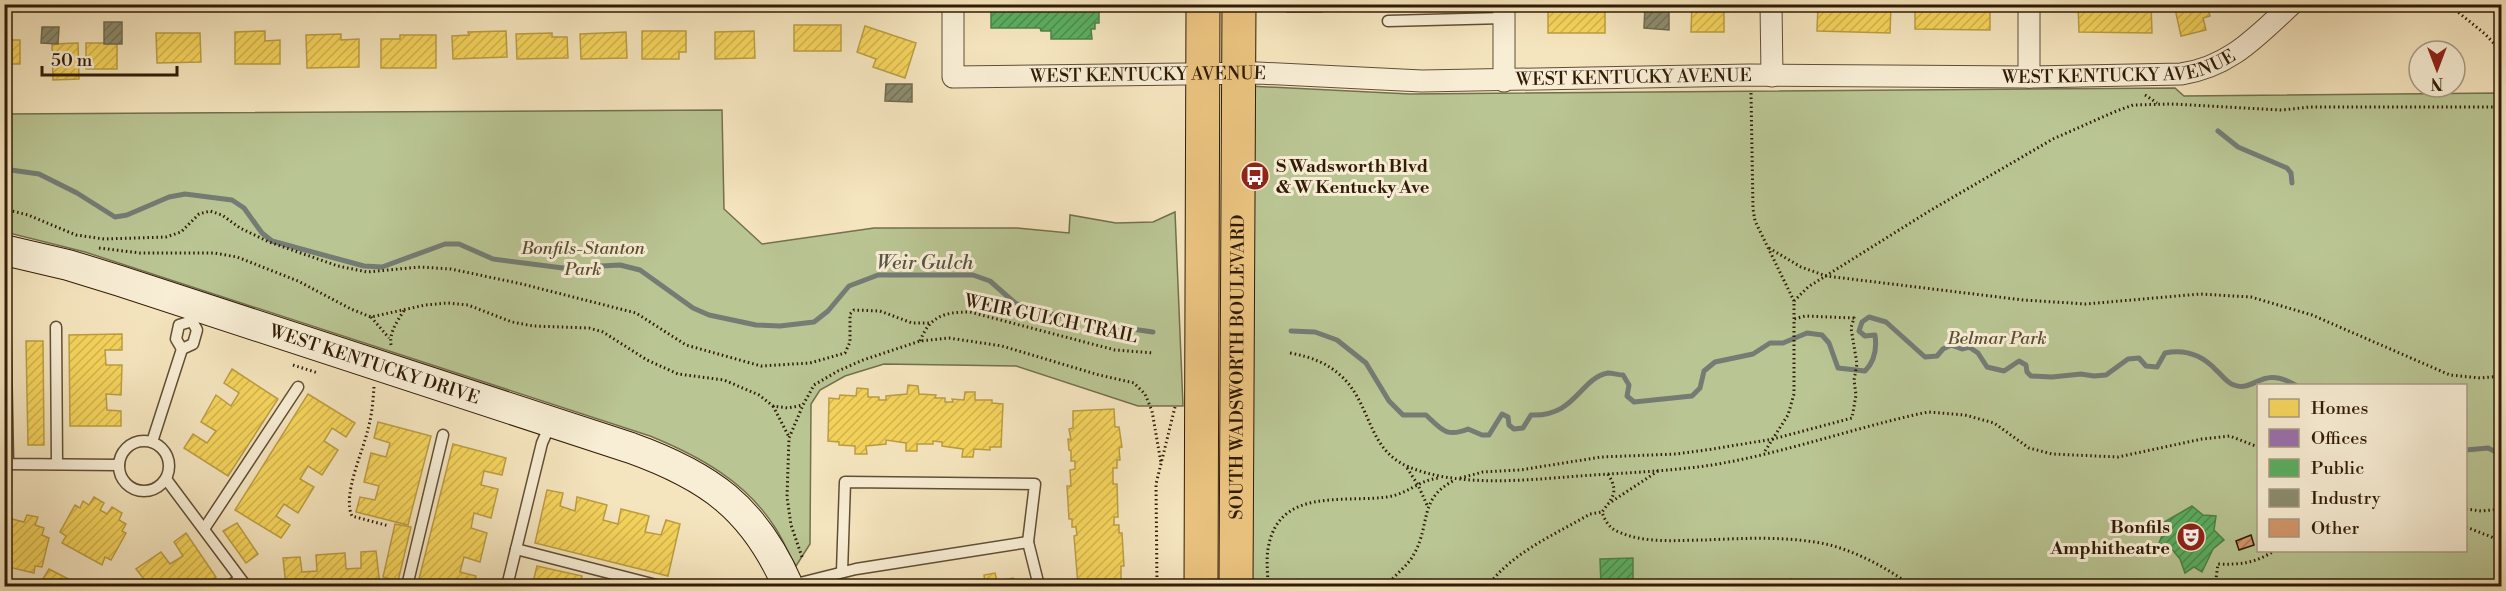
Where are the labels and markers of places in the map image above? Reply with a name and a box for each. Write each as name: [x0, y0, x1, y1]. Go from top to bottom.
place label: S Wadsworth Blvd & W Kentucky Ave: [1276, 155, 1430, 199]
bus stop icon: S Wadsworth Blvd & W Kentucky Ave: [1239, 160, 1271, 192]
place label: Bonfils Amphitheatre: [2049, 516, 2170, 560]
theatre icon: Bonfils Amphitheatre: [2175, 521, 2207, 553]

